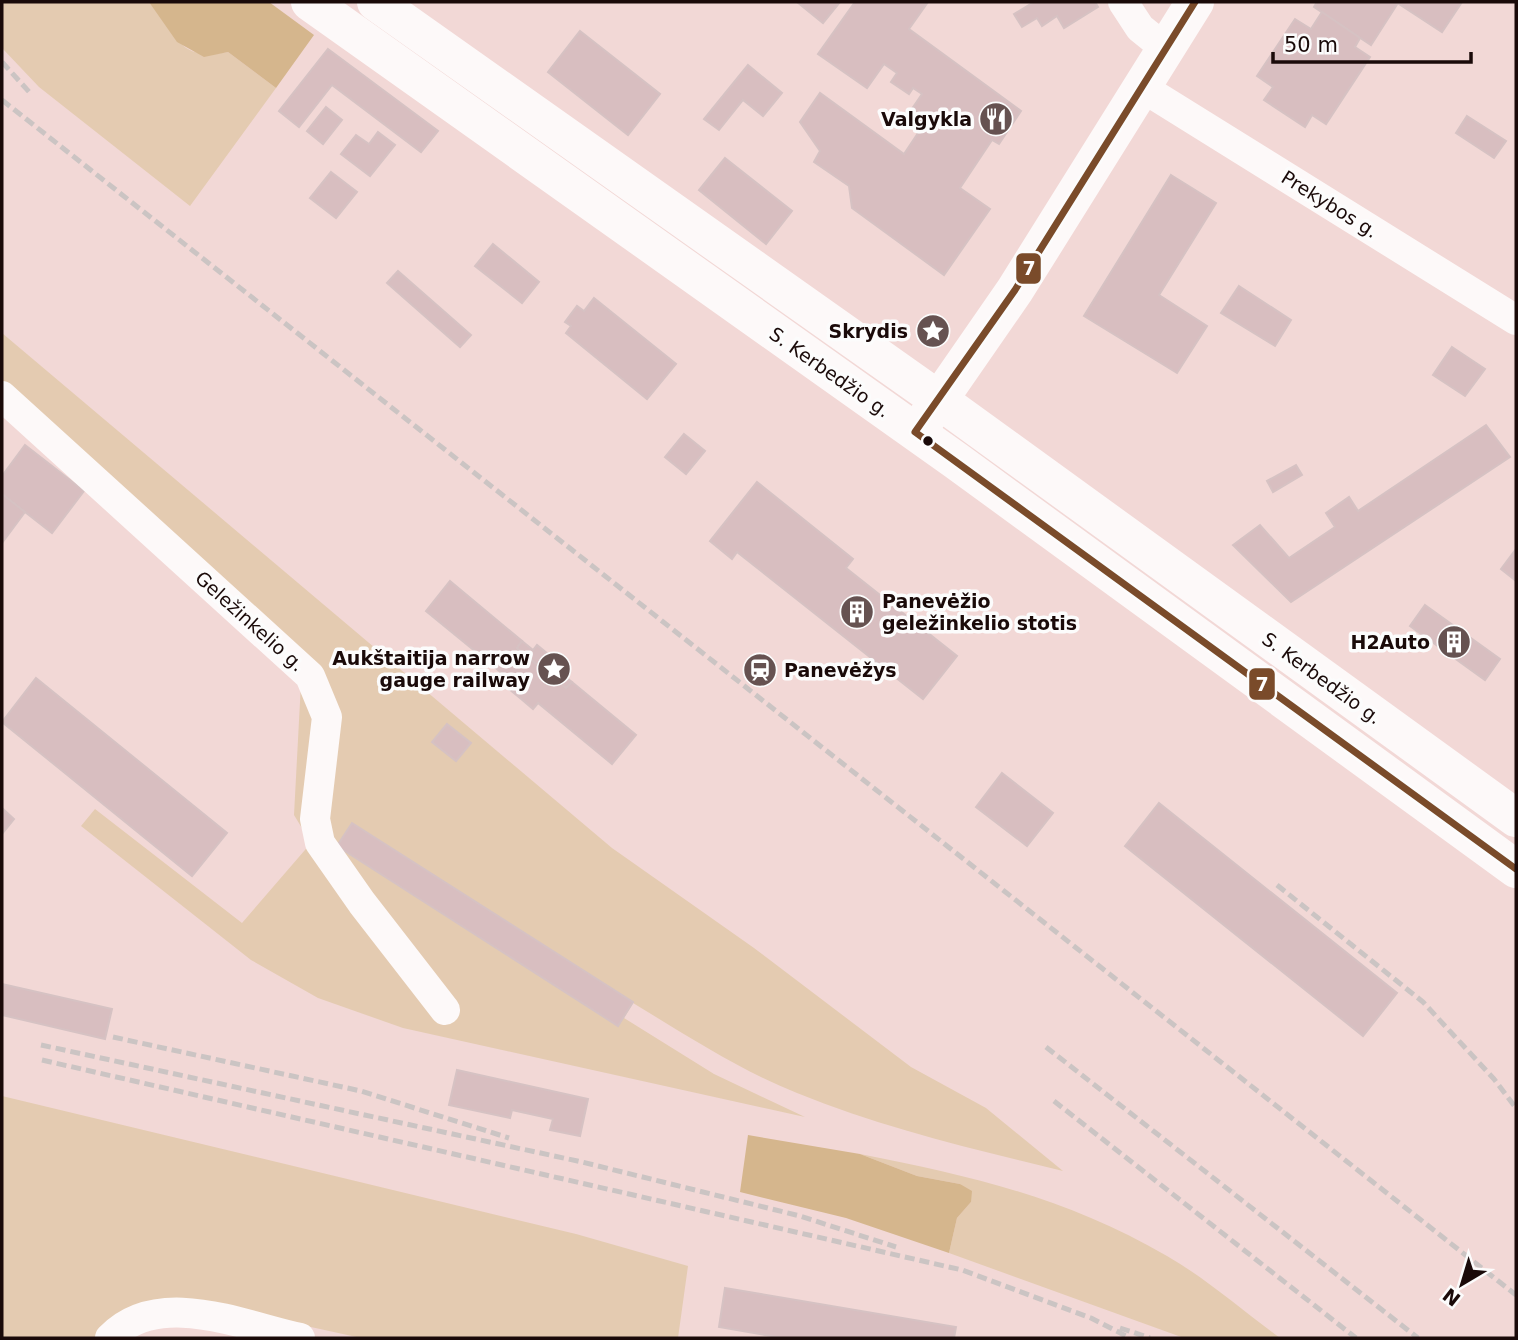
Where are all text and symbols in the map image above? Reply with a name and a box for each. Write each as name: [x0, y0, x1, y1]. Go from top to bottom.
scale bar: [1273, 21, 1471, 65]
text: 50 m: [1284, 33, 1338, 57]
restaurant icon: Valgykla: [977, 100, 1015, 138]
place label: Valgykla: [881, 108, 972, 130]
street label: Prekybos g.: [1278, 166, 1382, 242]
line badge: 7: [1015, 252, 1042, 285]
text: 7: [1022, 257, 1036, 279]
place icon: Skrydis: [914, 312, 952, 350]
place label: Skrydis: [829, 320, 908, 342]
street label: S. Kerbedžio g.: [766, 322, 894, 422]
unlabelled marker: [921, 434, 935, 448]
street label: Geležinkelio g.: [191, 566, 309, 676]
place label: Panevėžio geležinkelio stotis: [882, 590, 1077, 634]
building icon: Panevėžio geležinkelio stotis: [838, 593, 876, 631]
building icon: H2Auto: [1435, 623, 1473, 661]
street label: S. Kerbedžio g.: [1258, 627, 1386, 729]
place label: H2Auto: [1351, 631, 1430, 653]
place label: Aukštaitija narrow gauge railway: [332, 647, 531, 691]
place icon: Aukštaitija narrow gauge railway: [535, 650, 573, 688]
station icon: Panevėžys: [741, 651, 779, 689]
place label: Panevėžys: [784, 659, 897, 681]
line badge: 7: [1248, 667, 1276, 701]
text: 7: [1255, 673, 1269, 695]
north arrow: [1427, 1249, 1497, 1319]
text: N: [1438, 1284, 1465, 1311]

